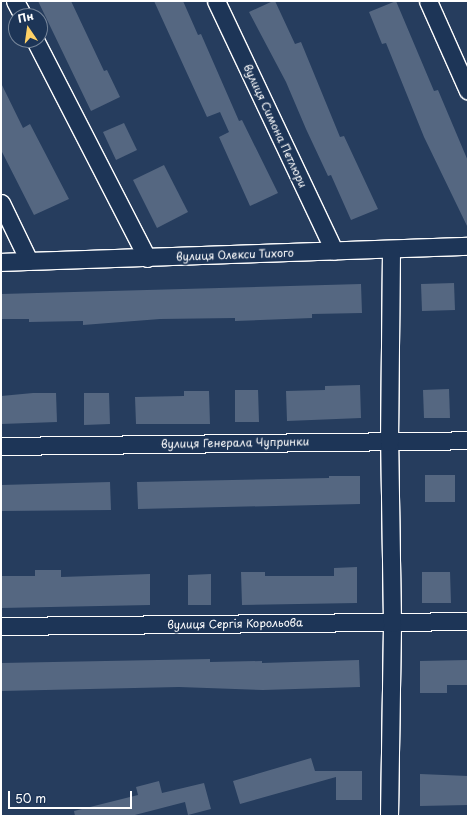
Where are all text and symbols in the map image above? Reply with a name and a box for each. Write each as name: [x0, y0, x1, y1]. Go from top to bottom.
text: Пн: [16, 7, 35, 27]
north arrow: [8, 8, 48, 48]
street label: вулиця Симона Петлюри: [240, 62, 310, 190]
street label: вулиця Олекси Тихого: [175, 246, 295, 264]
street label: вулиця Генерала Чупринки: [161, 435, 309, 451]
street label: вулиця Сергія Корольова: [167, 616, 303, 632]
scale bar: [10, 783, 134, 809]
text: 50 m: [15, 789, 46, 807]

